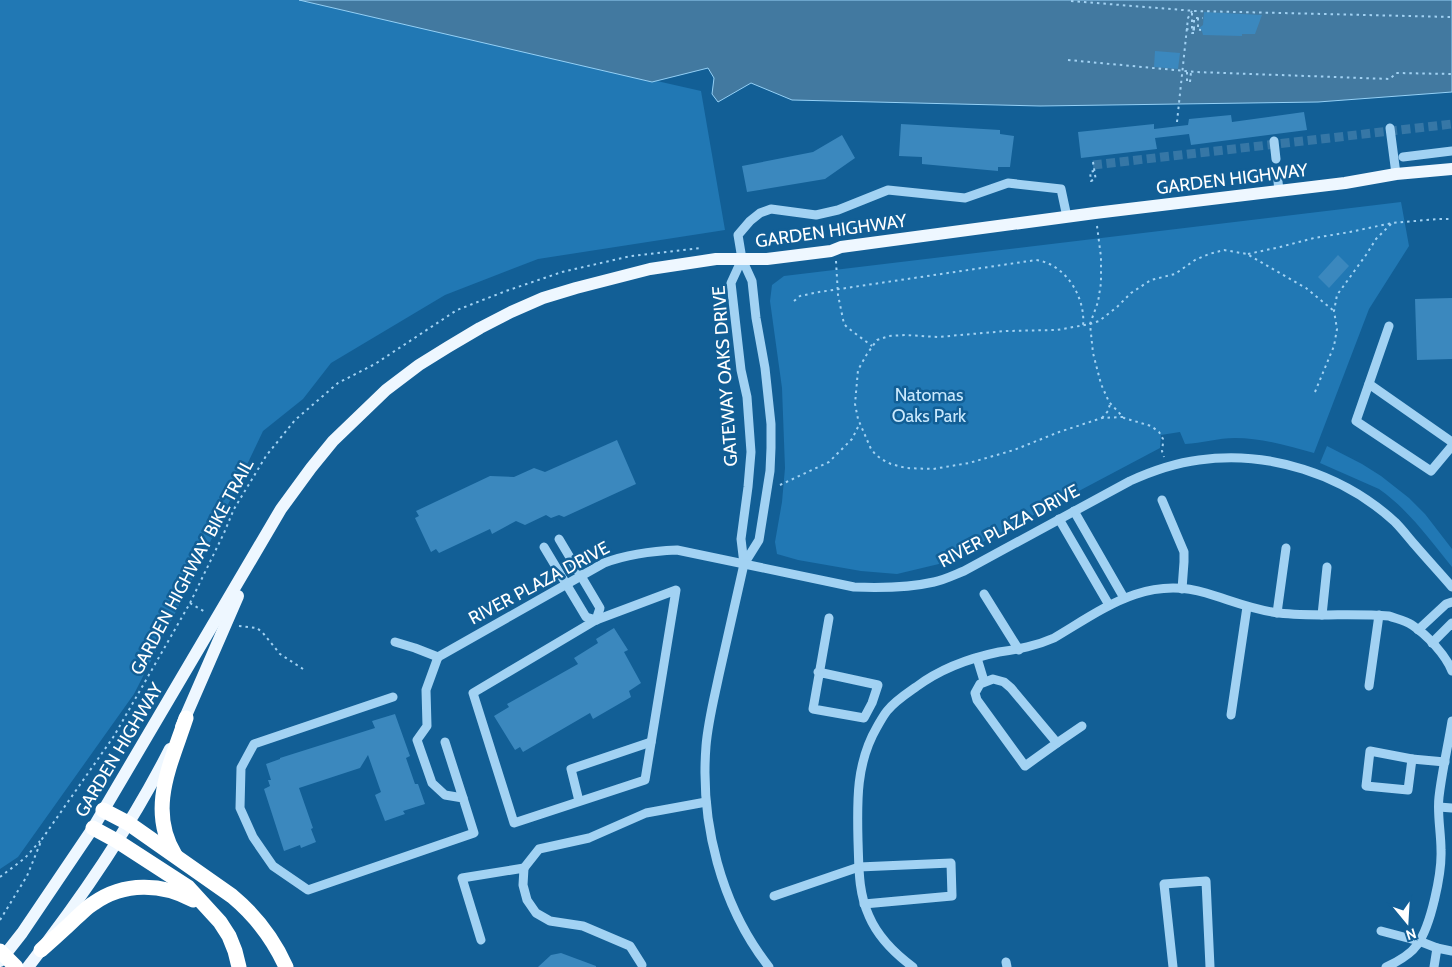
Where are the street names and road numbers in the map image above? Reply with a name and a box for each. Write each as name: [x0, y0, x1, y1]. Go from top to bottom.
street label: GARDEN HIGHWAY: [1155, 159, 1310, 199]
street label: GARDEN HIGHWAY: [754, 209, 909, 253]
street label: GATEWAY OAKS DRIVE: [708, 285, 742, 467]
street label: GARDEN HIGHWAY BIKE TRAIL: [126, 455, 258, 679]
street label: RIVER PLAZA DRIVE: [935, 480, 1083, 572]
street label: RIVER PLAZA DRIVE: [465, 537, 613, 629]
street label: GARDEN HIGHWAY: [70, 678, 168, 821]

